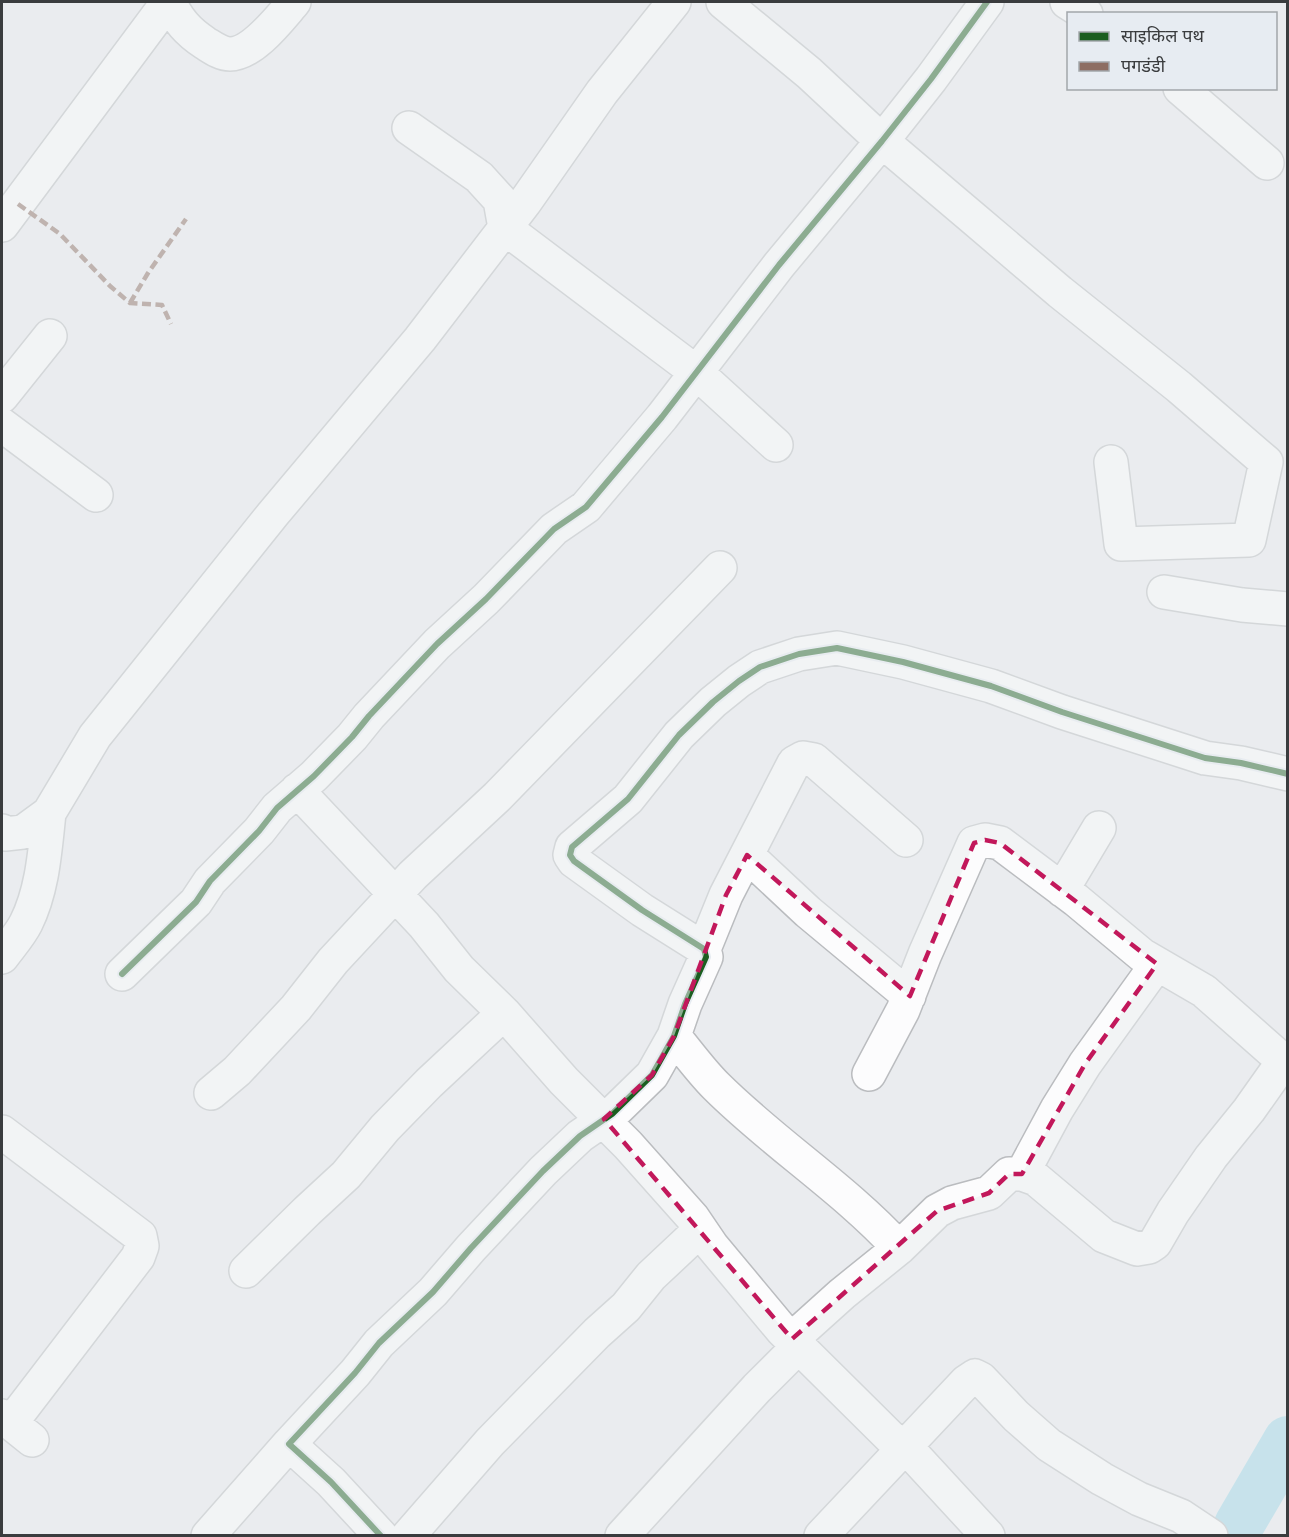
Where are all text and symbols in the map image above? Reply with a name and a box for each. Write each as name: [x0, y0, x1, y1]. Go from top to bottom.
legend: [1067, 12, 1277, 90]
text: साइकिल पथ: [1121, 24, 1204, 47]
text: पगडंडी: [1121, 54, 1166, 77]

